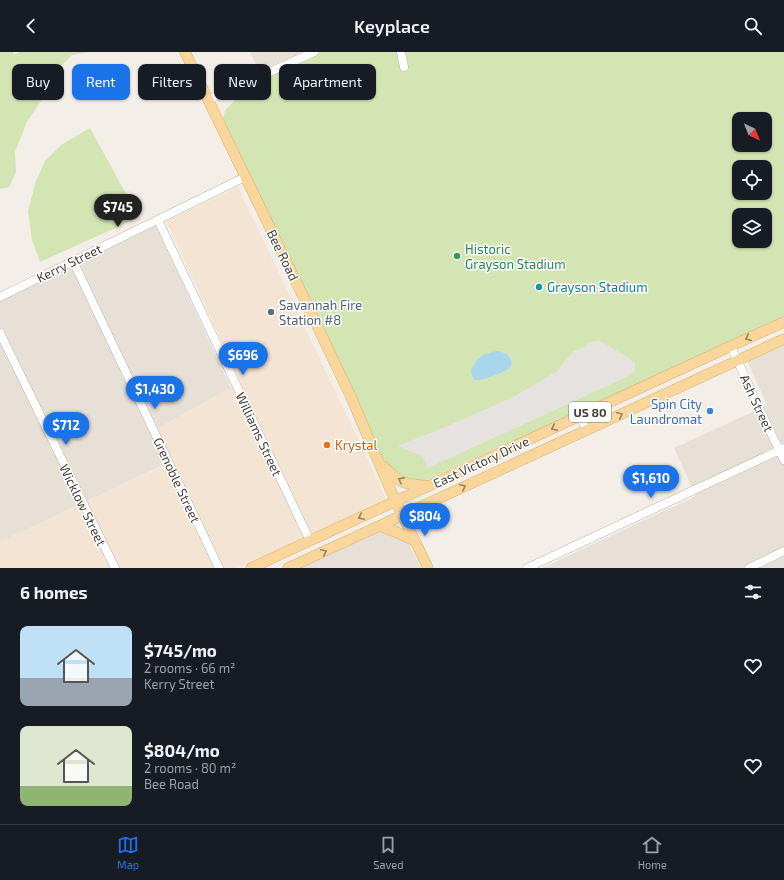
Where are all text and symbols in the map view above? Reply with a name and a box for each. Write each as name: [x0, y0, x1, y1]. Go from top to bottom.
icon: back: [20, 15, 42, 37]
text: Keyplace: [354, 15, 430, 37]
icon: search: [742, 15, 764, 37]
chip: Buy: [12, 64, 64, 100]
chip: Rent: [72, 64, 130, 100]
chip: Filters: [138, 64, 206, 100]
chip: New: [214, 64, 271, 100]
chip: Apartment: [279, 64, 376, 100]
north arrow: [732, 112, 772, 152]
map controls: [732, 112, 772, 248]
button: locate: [732, 160, 772, 200]
pin: $745: [94, 194, 142, 228]
text: $745: [103, 199, 133, 215]
button: layers: [732, 208, 772, 248]
street label: Bee Road: [264, 227, 302, 283]
street label: Kerry Street: [34, 240, 104, 286]
place label: Historic Grayson Stadium: [465, 241, 566, 272]
marker: Historic Grayson Stadium: [452, 251, 462, 261]
place label: Grayson Stadium: [547, 279, 648, 295]
marker: Grayson Stadium: [534, 282, 544, 292]
place label: Savannah Fire Station #8: [279, 297, 362, 328]
marker: Savannah Fire Station #8: [266, 307, 276, 317]
one-way arrow: [745, 333, 753, 341]
pin: $696: [219, 342, 267, 376]
text: $696: [228, 347, 258, 363]
street label: Ash Street: [737, 372, 777, 434]
pin: $1,430: [122, 376, 188, 410]
text: $1,430: [135, 381, 175, 397]
street label: Williams Street: [233, 390, 285, 478]
place label: Spin City Laundromat: [630, 396, 702, 427]
road number: US 80: [569, 402, 611, 422]
marker: Spin City Laundromat: [705, 406, 715, 416]
pin: $712: [42, 412, 90, 446]
one-way arrow: [615, 412, 623, 420]
text: $712: [52, 417, 80, 433]
one-way arrow: [551, 423, 559, 431]
street label: East Victory Drive: [431, 433, 532, 491]
street label: Grenoble Street: [150, 435, 204, 525]
place label: Krystal: [335, 437, 377, 453]
marker: Krystal: [322, 440, 332, 450]
street label: Wicklow Street: [56, 461, 110, 549]
pin: $1,610: [618, 465, 684, 499]
text: $1,610: [632, 470, 670, 486]
one-way arrow: [398, 477, 405, 485]
one-way arrow: [459, 484, 467, 492]
pin: $804: [401, 503, 449, 537]
text: $804: [409, 508, 441, 524]
one-way arrow: [357, 512, 365, 520]
one-way arrow: [319, 549, 327, 557]
icon: filters: [742, 581, 764, 603]
text: 6 homes: [20, 582, 88, 602]
text: $745/mo: [144, 640, 217, 660]
icon: home: [52, 642, 100, 690]
icon: heart: [742, 655, 764, 677]
text: 2 rooms · 66 m²: [144, 660, 235, 676]
text: Kerry Street: [144, 676, 215, 692]
text: $804/mo: [144, 740, 220, 760]
icon: home: [52, 742, 100, 790]
icon: heart: [742, 755, 764, 777]
text: 2 rooms · 80 m²: [144, 760, 236, 776]
text: Bee Road: [144, 776, 199, 792]
tab: Map: [117, 834, 139, 871]
tab: Saved: [373, 834, 404, 871]
tab: Home: [638, 834, 667, 871]

